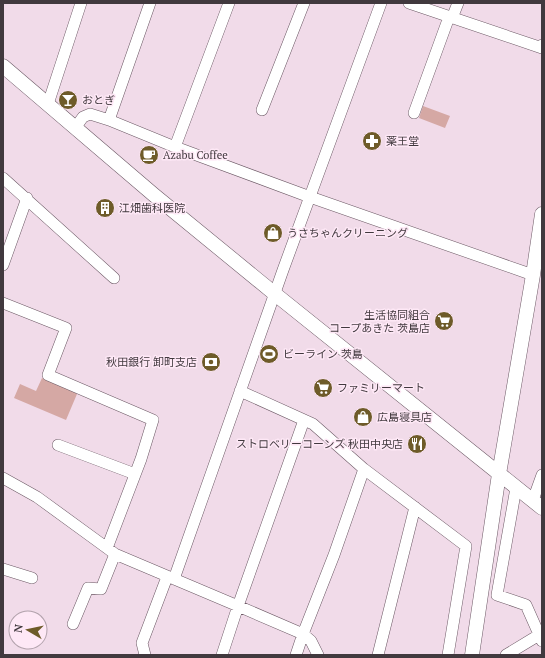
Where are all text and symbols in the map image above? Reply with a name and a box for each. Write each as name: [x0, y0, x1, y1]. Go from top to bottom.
bar icon: おとぎ: [57, 89, 79, 111]
place label: おとぎ: [82, 93, 115, 107]
pharmacy icon: 薬王堂: [361, 130, 383, 152]
place label: 薬王堂: [386, 134, 419, 148]
cafe icon: Azabu Coffee: [138, 144, 160, 166]
place label: Azabu Coffee: [163, 148, 228, 162]
building icon: 江畑歯科医院: [94, 197, 116, 219]
place label: 江畑歯科医院: [119, 201, 185, 215]
shop icon: うさちゃんクリーニング: [262, 222, 284, 244]
place label: うさちゃんクリーニング: [287, 226, 408, 240]
place label: 生活協同組合 コープあきた 茨島店: [329, 308, 430, 335]
supermarket icon: 生活協同組合 コープあきた 茨島店: [433, 310, 455, 332]
sports icon: ビーライン 茨島: [258, 343, 280, 365]
place label: ビーライン 茨島: [283, 347, 363, 361]
bank icon: 秋田銀行 卸町支店: [200, 351, 222, 373]
place label: 秋田銀行 卸町支店: [106, 355, 197, 369]
supermarket icon: ファミリーマート: [312, 377, 334, 399]
place label: ファミリーマート: [337, 381, 425, 395]
shop icon: 広島寝具店: [352, 406, 374, 428]
place label: 広島寝具店: [377, 410, 432, 424]
restaurant icon: ストロベリーコーンズ 秋田中央店: [406, 433, 428, 455]
place label: ストロベリーコーンズ 秋田中央店: [236, 437, 403, 451]
north arrow: [8, 610, 48, 650]
text: N: [11, 623, 26, 634]

